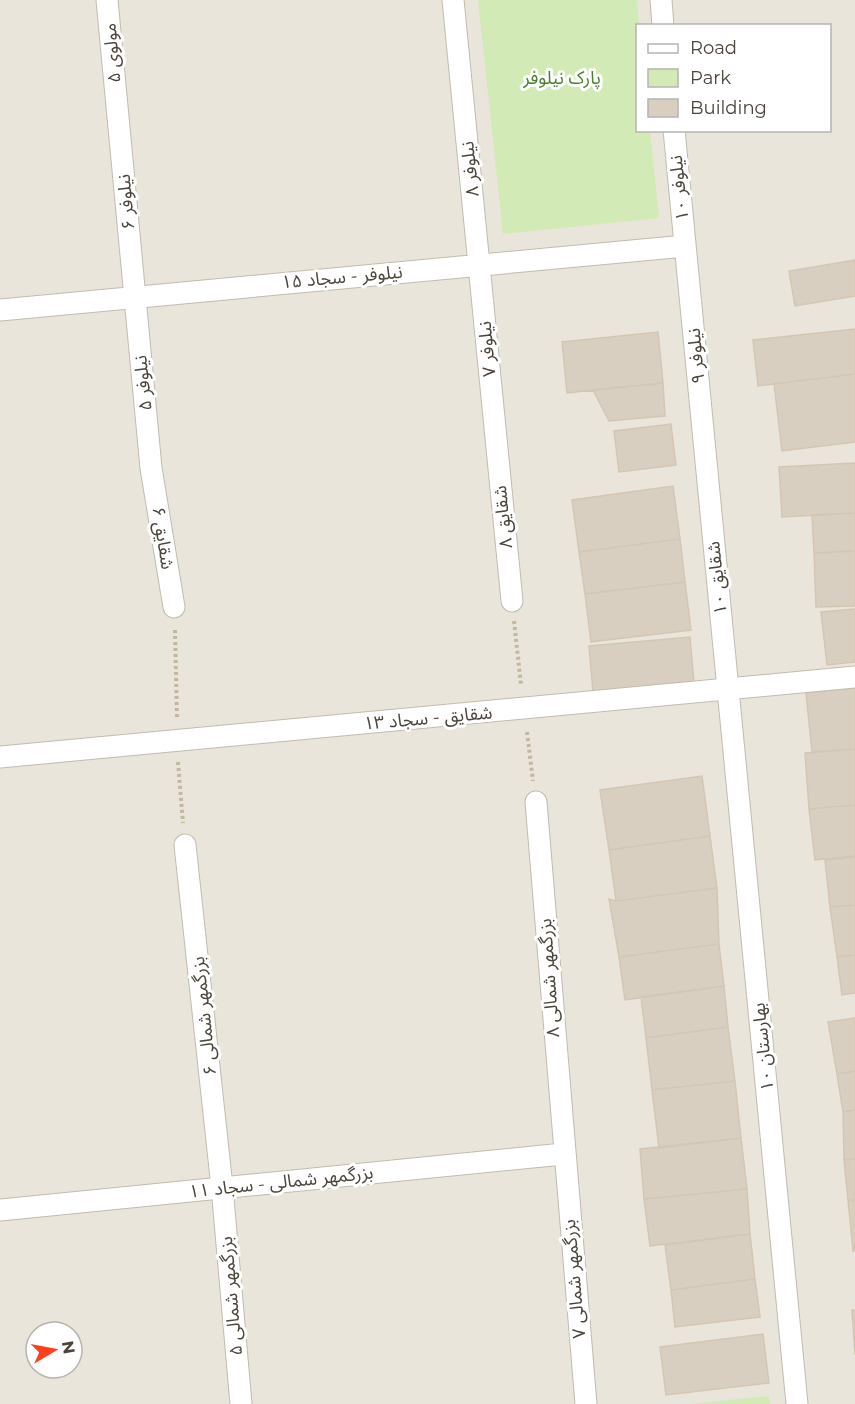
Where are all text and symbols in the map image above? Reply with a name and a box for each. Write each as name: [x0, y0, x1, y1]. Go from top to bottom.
street label: مولوی ۵: [98, 22, 126, 84]
legend: [636, 24, 831, 132]
text: Road: [690, 37, 737, 59]
park label: پارک نیلوفر: [522, 67, 601, 89]
text: Park: [690, 67, 731, 89]
text: Building: [690, 97, 767, 119]
street label: نیلوفر ۸: [456, 140, 484, 198]
street label: نیلوفر ۱۰: [665, 154, 693, 222]
street label: نیلوفر ۶: [113, 173, 139, 231]
street label: نیلوفر - سجاد ۱۵: [280, 261, 404, 293]
street label: نیلوفر ۷: [474, 320, 500, 378]
street label: نیلوفر ۹: [683, 327, 709, 385]
street label: نیلوفر ۵: [129, 354, 157, 412]
street label: شقایق ۸: [489, 484, 517, 550]
street label: شقایق ۶: [147, 505, 179, 571]
street label: شقایق ۱۰: [702, 540, 732, 616]
street label: شقایق - سجاد ۱۳: [363, 701, 493, 735]
street label: بزرگمهر شمالی ۸: [534, 918, 564, 1038]
street label: بزرگمهر شمالی ۶: [187, 956, 221, 1076]
street label: بهارستان ۱۰: [747, 1002, 779, 1092]
street label: بزرگمهر شمالی - سجاد ۱۱: [188, 1161, 374, 1203]
street label: بزرگمهر شمالی ۷: [558, 1219, 590, 1339]
street label: بزرگمهر شمالی ۵: [215, 1236, 247, 1356]
north arrow: [24, 1320, 84, 1380]
text: N: [58, 1339, 79, 1356]

